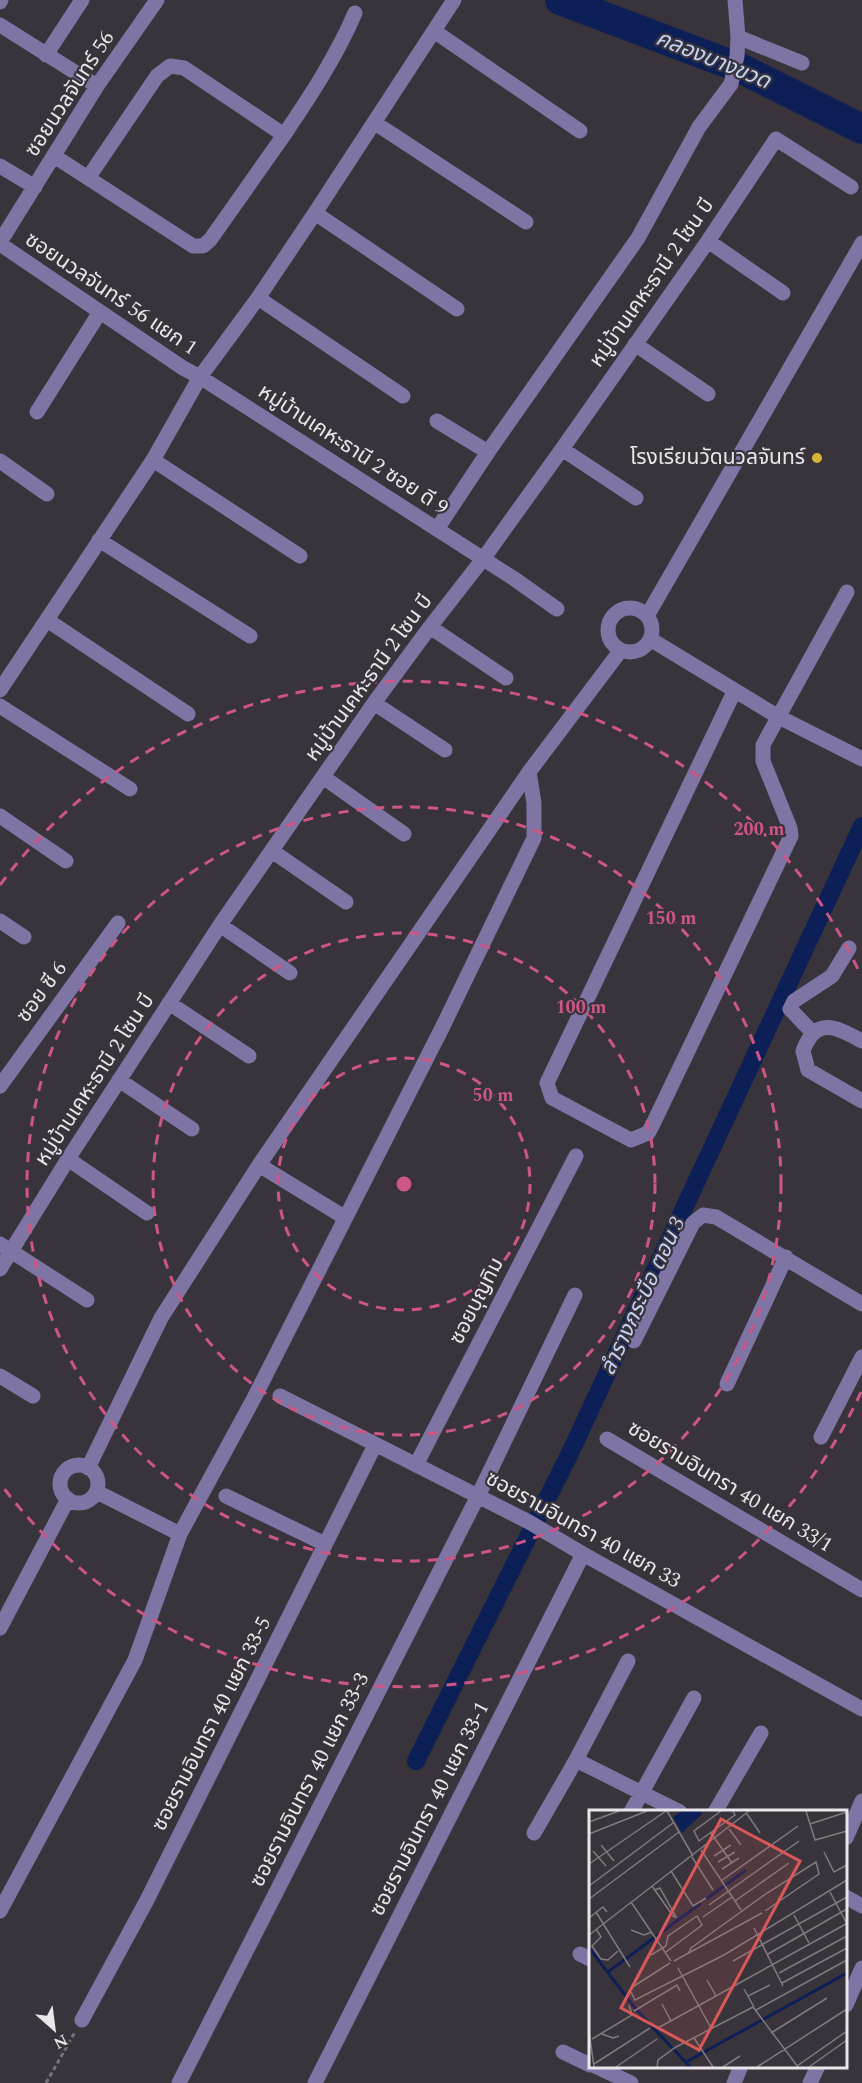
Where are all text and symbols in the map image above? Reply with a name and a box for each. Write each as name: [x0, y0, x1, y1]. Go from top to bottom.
water label: คลองบางขวด: [651, 22, 777, 98]
street label: ซอยนวลจันทร์ 56: [17, 25, 123, 163]
street label: หมู่บ้านเคหะธานี 2 โซน บี: [581, 192, 723, 374]
street label: ซอยนวลจันทร์ 56 แยก 1: [18, 224, 204, 364]
street label: หมู่บ้านเคหะธานี 2 ซอย ดี 9: [251, 376, 455, 524]
place label: โรงเรียนวัดนวลจันทร์: [630, 442, 806, 474]
marker: โรงเรียนวัดนวลจันทร์: [810, 451, 824, 465]
street label: หมู่บ้านเคหะธานี 2 โซน บี: [297, 588, 441, 768]
text: 200 m: [733, 816, 785, 843]
text: 150 m: [645, 905, 697, 932]
street label: ซอย ซี 6: [9, 955, 75, 1029]
street label: หมู่บ้านเคหะธานี 2 โซน บี: [27, 987, 163, 1173]
text: 100 m: [555, 994, 607, 1021]
text: 50 m: [473, 1082, 513, 1109]
centre of rings: [394, 1174, 414, 1194]
water label: ลำรางกระบือ ตอน 3: [592, 1211, 694, 1381]
street label: ซอยบุญทิม: [441, 1252, 513, 1350]
street label: ซอยรามอินทรา 40 แยก 33/1: [621, 1413, 839, 1561]
street label: ซอยรามอินทรา 40 แยก 33: [480, 1463, 687, 1597]
street label: ซอยรามอินทรา 40 แยก 33-5: [144, 1611, 280, 1837]
street label: ซอยรามอินทรา 40 แยก 33-3: [242, 1667, 378, 1893]
street label: ซอยรามอินทรา 40 แยก 33-1: [362, 1696, 498, 1922]
inset map: [589, 1810, 847, 2068]
north arrow: [24, 1999, 84, 2059]
text: N: [49, 2028, 72, 2055]

